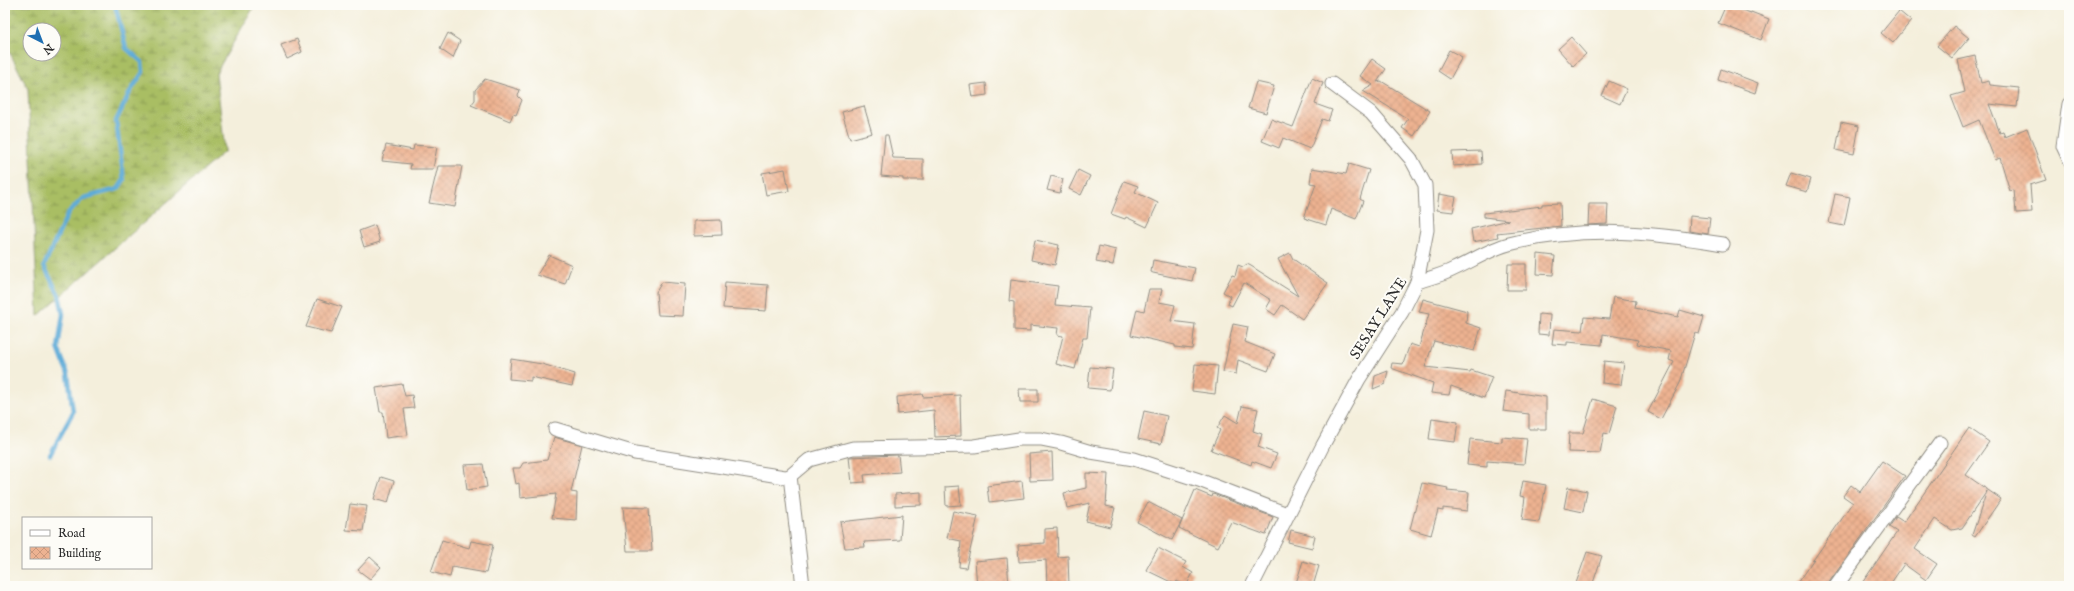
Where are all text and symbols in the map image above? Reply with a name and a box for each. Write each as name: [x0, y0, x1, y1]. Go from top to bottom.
north arrow: [22, 22, 62, 62]
text: N: [39, 40, 57, 57]
street label: SESAY LANE: [1346, 274, 1411, 363]
legend: [22, 517, 152, 569]
text: Road: [58, 526, 86, 541]
text: Building: [58, 546, 102, 561]

